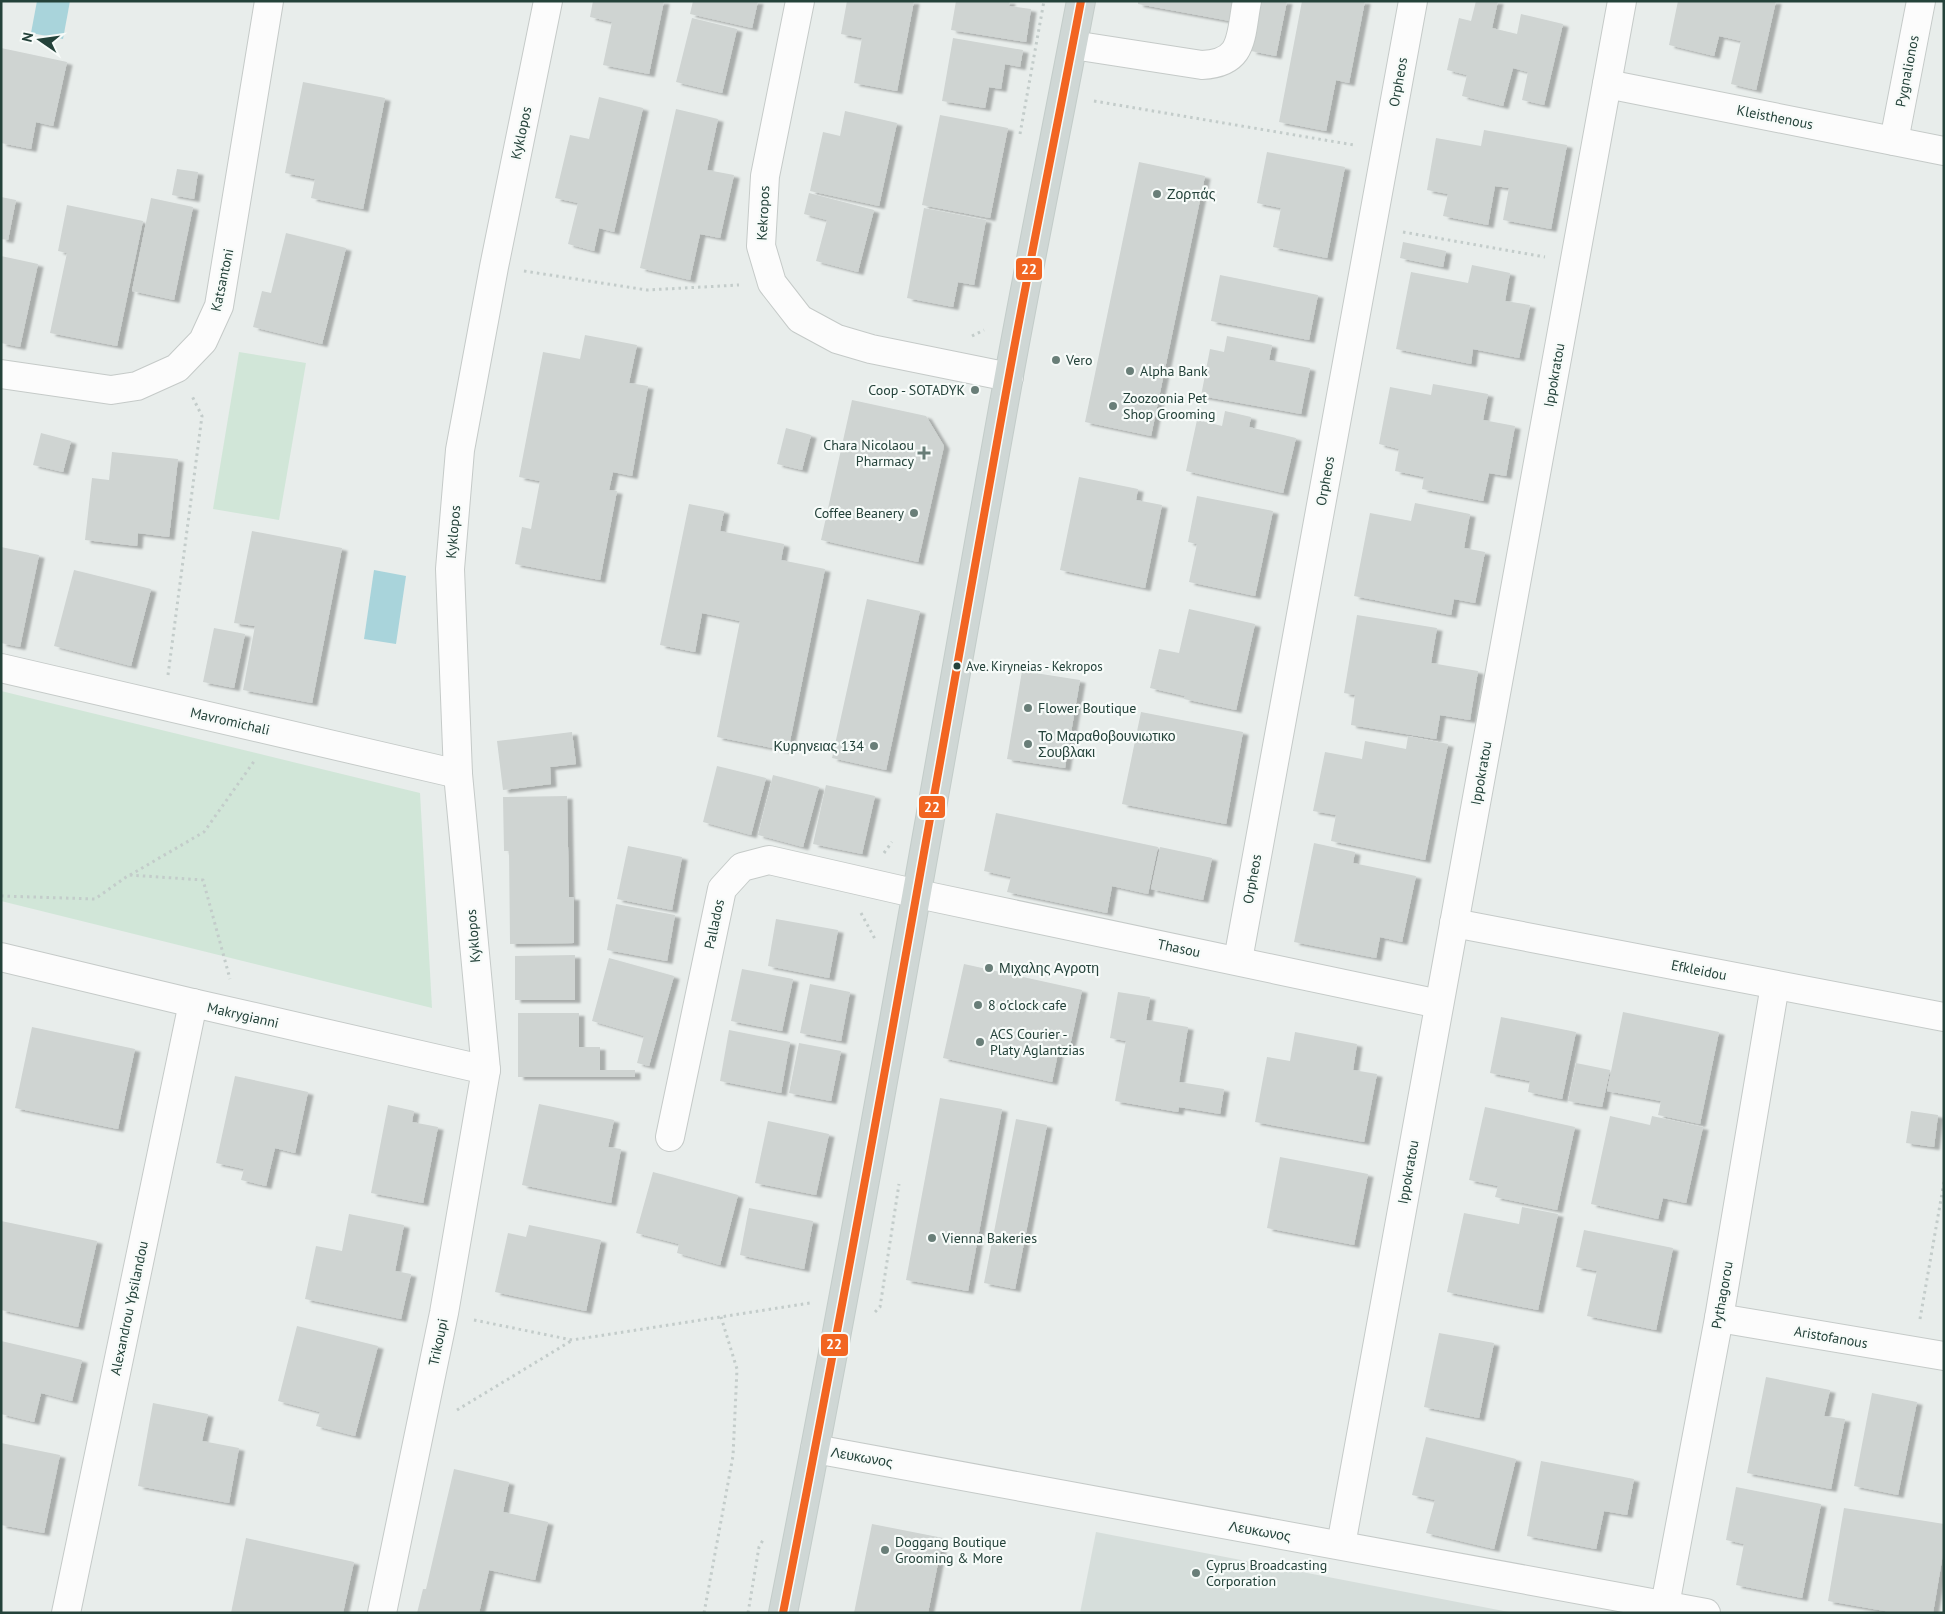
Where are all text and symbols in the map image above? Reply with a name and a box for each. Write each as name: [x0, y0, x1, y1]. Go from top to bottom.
north arrow: [15, 15, 65, 65]
text: N: [18, 31, 37, 44]
street label: Pygnalionos: [1891, 33, 1923, 108]
street label: Orpheos: [1385, 56, 1411, 108]
street label: Kleisthenous: [1735, 101, 1815, 133]
street label: Kyklopos: [507, 105, 535, 161]
street label: Kekropos: [753, 185, 773, 241]
place label: Ζορπάς: [1167, 185, 1216, 203]
marker: Ζορπάς: [1151, 188, 1163, 200]
street label: Katsantoni: [207, 247, 237, 313]
line badge: 22: [1015, 257, 1043, 281]
text: 22: [1021, 260, 1037, 278]
street label: Ippokratou: [1540, 342, 1568, 408]
place label: Vero: [1065, 351, 1093, 369]
marker: Vero: [1050, 354, 1062, 366]
place label: Alpha Bank: [1140, 362, 1208, 380]
marker: Alpha Bank: [1124, 365, 1136, 377]
place label: Coop - SOTADYK: [868, 381, 965, 399]
marker: Coop - SOTADYK: [969, 384, 981, 396]
place label: Zoozoonia Pet Shop Grooming: [1123, 389, 1216, 423]
marker: Zoozoonia Pet Shop Grooming: [1107, 400, 1119, 412]
place label: Chara Nicolaou Pharmacy: [823, 436, 914, 470]
marker: Chara Nicolaou Pharmacy: [918, 447, 930, 459]
street label: Orpheos: [1312, 455, 1338, 507]
street label: Kyklopos: [442, 504, 464, 559]
place label: Coffee Beanery: [814, 504, 904, 522]
marker: Coffee Beanery: [908, 507, 920, 519]
place label: Ave. Kiryneias - Kekropos: [966, 658, 1103, 675]
marker: Ave. Kiryneias - Kekropos: [952, 661, 962, 671]
place label: Flower Boutique: [1038, 699, 1136, 717]
marker: Flower Boutique: [1022, 702, 1034, 714]
street label: Mavromichali: [189, 703, 271, 739]
place label: Το Μαραθοβουνιωτικο Σουβλακι: [1038, 727, 1176, 761]
place label: Κυρηνειας 134: [773, 737, 864, 755]
marker: Το Μαραθοβουνιωτικο Σουβλακι: [1022, 738, 1034, 750]
marker: Κυρηνειας 134: [868, 740, 880, 752]
street label: Ippokratou: [1467, 740, 1495, 806]
line badge: 22: [918, 795, 946, 819]
text: 22: [924, 798, 940, 816]
street label: Orpheos: [1239, 853, 1265, 905]
street label: Pallados: [700, 897, 728, 950]
street label: Kyklopos: [462, 908, 484, 963]
street label: Thasou: [1156, 935, 1202, 961]
street label: Efkleidou: [1670, 956, 1728, 984]
place label: Μιχαλης Αγροτη: [999, 959, 1099, 977]
marker: Μιχαλης Αγροτη: [983, 962, 995, 974]
place label: 8 o'clock cafe: [988, 996, 1067, 1014]
street label: Makrygianni: [205, 998, 281, 1032]
marker: 8 o'clock cafe: [972, 999, 984, 1011]
place label: ACS Courier - Platy Aglantzias: [990, 1025, 1085, 1059]
marker: ACS Courier - Platy Aglantzias: [974, 1036, 986, 1048]
street label: Ippokratou: [1394, 1139, 1422, 1205]
place label: Vienna Bakeries: [941, 1229, 1037, 1247]
marker: Vienna Bakeries: [926, 1232, 938, 1244]
street label: Alexandrou Ypsilandou: [106, 1239, 152, 1377]
street label: Pythagorou: [1707, 1260, 1737, 1330]
street label: Trikoupi: [424, 1317, 452, 1367]
street label: Aristofanous: [1793, 1322, 1869, 1352]
line badge: 22: [820, 1333, 849, 1357]
text: 22: [826, 1335, 842, 1353]
street label: Λευκωνος: [830, 1443, 895, 1471]
street label: Λευκωνος: [1228, 1517, 1293, 1545]
place label: Doggang Boutique Grooming & More: [895, 1533, 1006, 1567]
marker: Doggang Boutique Grooming & More: [879, 1544, 891, 1556]
place label: Cyprus Broadcasting Corporation: [1206, 1556, 1327, 1590]
marker: Cyprus Broadcasting Corporation: [1190, 1567, 1202, 1579]

